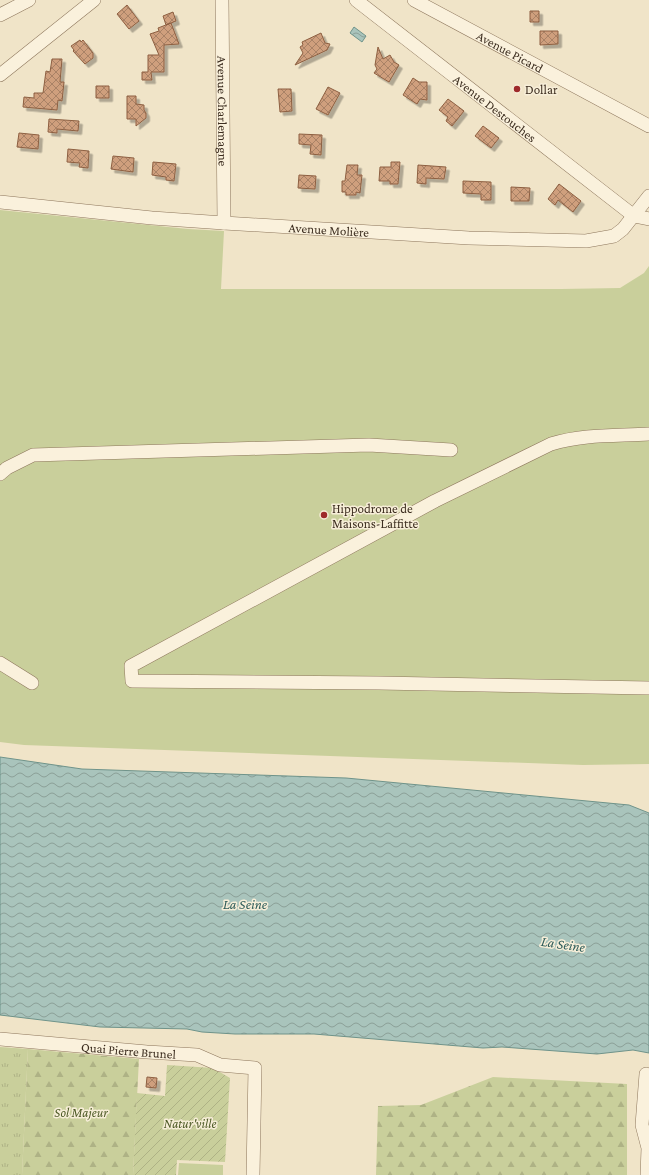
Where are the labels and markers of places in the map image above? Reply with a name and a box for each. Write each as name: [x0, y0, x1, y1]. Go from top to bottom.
place label: Dollar: [525, 82, 558, 97]
marker: Dollar: [512, 84, 522, 94]
place label: Hippodrome de Maisons-Laffitte: [332, 501, 418, 531]
marker: Hippodrome de Maisons-Laffitte: [319, 510, 329, 520]

